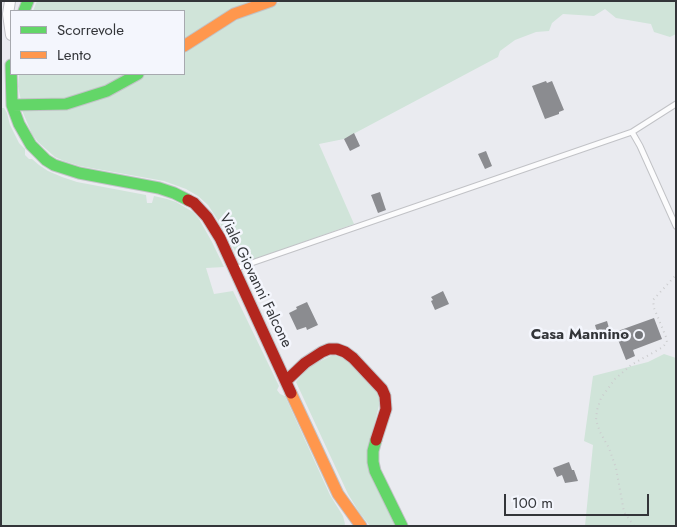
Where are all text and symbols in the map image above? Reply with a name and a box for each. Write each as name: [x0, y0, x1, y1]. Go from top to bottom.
legend: [10, 10, 185, 75]
text: Scorrevole: [57, 19, 124, 41]
text: Lento: [57, 44, 91, 66]
street label: Viale Giovanni Falcone: [215, 211, 295, 351]
place label: Casa Mannino: [531, 326, 629, 344]
marker: Casa Mannino: [633, 329, 645, 341]
scale bar: [507, 484, 652, 516]
text: 100 m: [512, 492, 553, 514]

